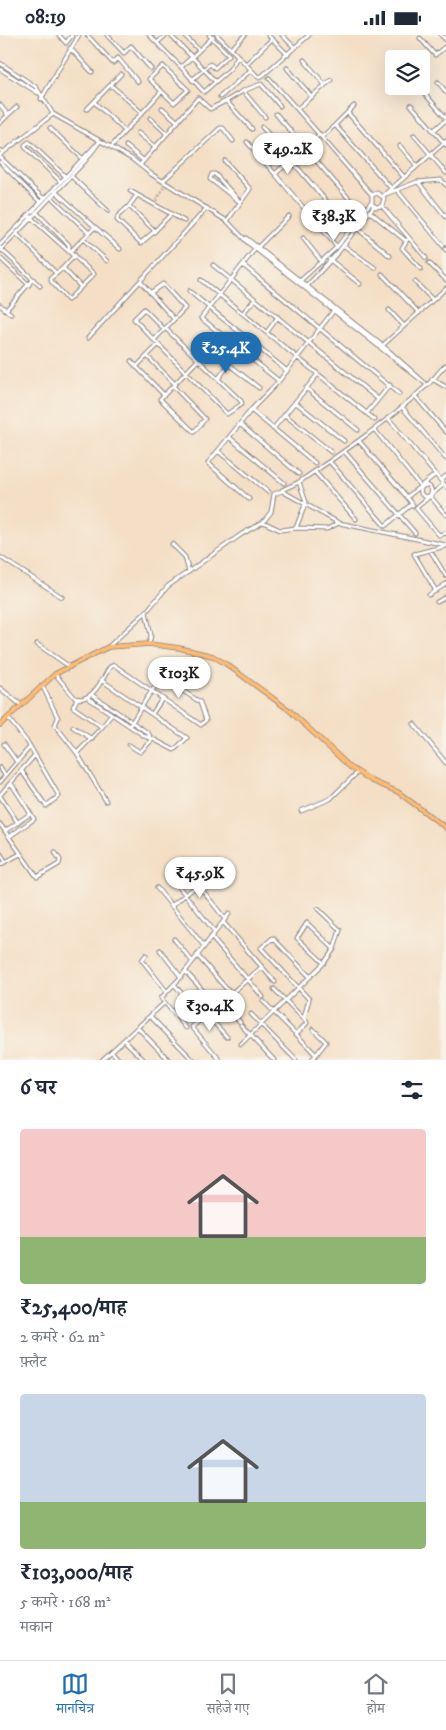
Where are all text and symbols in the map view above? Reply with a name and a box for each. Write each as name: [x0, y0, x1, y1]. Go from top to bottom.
text: 08:19: [25, 6, 66, 29]
map controls: [385, 50, 430, 95]
button: layers: [385, 50, 430, 95]
pin: ₹49.2K: [247, 133, 329, 175]
text: ₹49.2K: [263, 139, 313, 159]
pin: ₹38.3K: [293, 199, 375, 242]
text: ₹38.3K: [312, 206, 356, 226]
pin: ₹25.4K: [185, 331, 267, 374]
text: ₹25.4K: [202, 338, 250, 358]
pin: ₹103K: [144, 657, 214, 699]
text: ₹103K: [159, 663, 199, 683]
pin: ₹45.9K: [159, 857, 241, 899]
text: ₹45.9K: [176, 863, 224, 883]
pin: ₹30.4K: [169, 989, 251, 1032]
text: ₹30.4K: [186, 996, 234, 1016]
text: 6 घर: [20, 1075, 56, 1101]
icon: filters: [398, 1076, 426, 1104]
icon: home: [178, 1161, 268, 1251]
text: ₹25,400/माह: [20, 1295, 127, 1321]
text: 2 कमरे · 62 m²: [20, 1327, 105, 1347]
text: फ़्लैट: [20, 1352, 47, 1372]
icon: home: [178, 1426, 268, 1516]
text: ₹103,000/माह: [20, 1560, 132, 1586]
text: 5 कमरे · 168 m²: [20, 1592, 111, 1612]
text: मकान: [20, 1617, 52, 1637]
tab: मानचित्र: [56, 1670, 94, 1722]
tab: सहेजे गए: [207, 1670, 249, 1722]
tab: होम: [362, 1670, 390, 1722]

